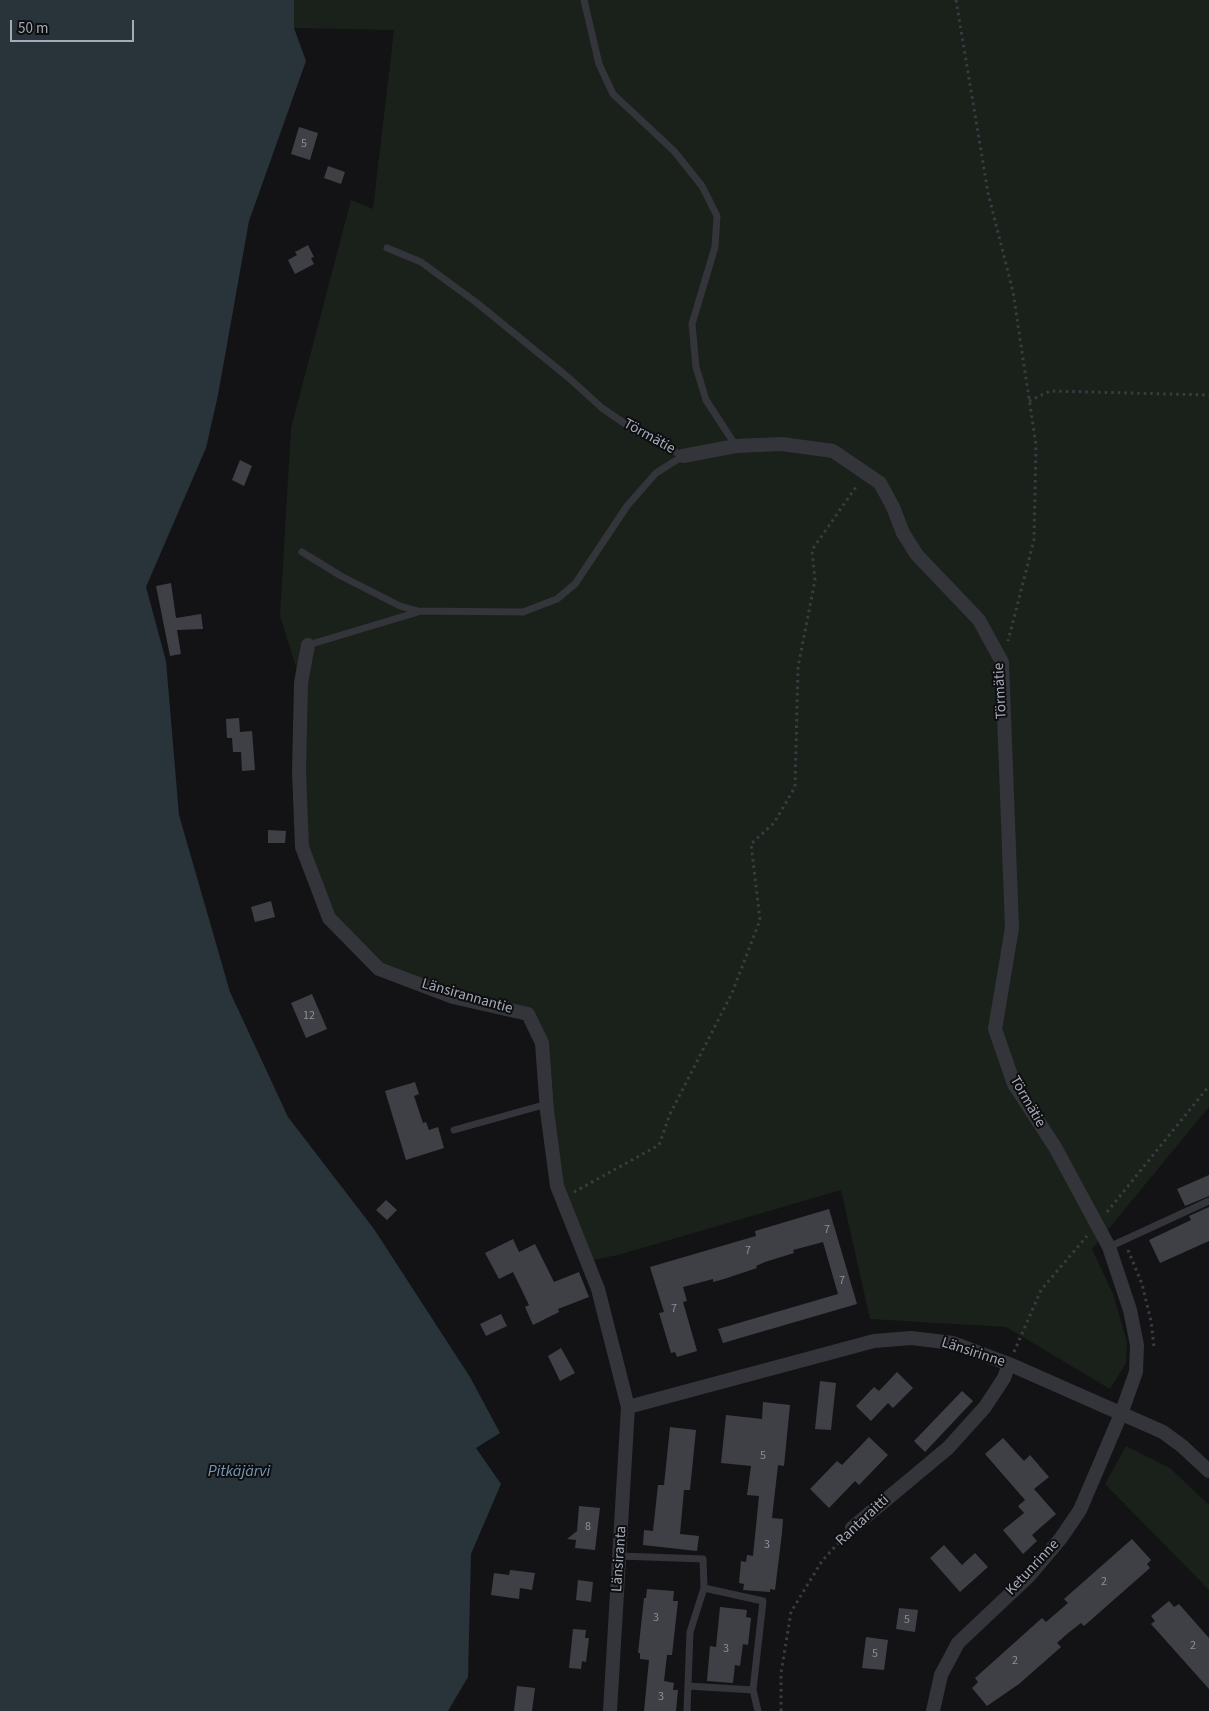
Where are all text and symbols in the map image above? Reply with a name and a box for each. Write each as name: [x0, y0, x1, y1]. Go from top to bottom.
scale bar: [12, 10, 136, 42]
text: 50 m: [18, 18, 48, 39]
house number: 5: [301, 137, 307, 151]
street label: Törmätie: [620, 415, 678, 459]
street label: Törmätie: [991, 662, 1011, 720]
street label: Länsirannantie: [419, 975, 515, 1019]
house number: 12: [303, 1009, 315, 1023]
street label: Törmätie: [1005, 1073, 1049, 1131]
house number: 7: [824, 1223, 830, 1237]
house number: 7: [745, 1244, 751, 1258]
house number: 7: [839, 1274, 845, 1288]
house number: 7: [671, 1302, 677, 1316]
street label: Länsirinne: [939, 1334, 1007, 1372]
house number: 5: [760, 1449, 766, 1463]
water label: Pitkäjärvi: [208, 1462, 270, 1482]
street label: Rantaraitti: [833, 1492, 893, 1550]
house number: 8: [585, 1520, 591, 1534]
street label: Länsiranta: [609, 1525, 631, 1593]
street label: Ketunrinne: [1003, 1536, 1063, 1600]
house number: 3: [764, 1538, 770, 1552]
house number: 2: [1101, 1575, 1107, 1589]
house number: 3: [653, 1611, 659, 1625]
house number: 5: [904, 1613, 910, 1627]
house number: 2: [1190, 1639, 1196, 1653]
house number: 3: [723, 1642, 729, 1656]
house number: 5: [872, 1647, 878, 1661]
house number: 2: [1012, 1654, 1018, 1668]
house number: 3: [658, 1690, 664, 1704]

